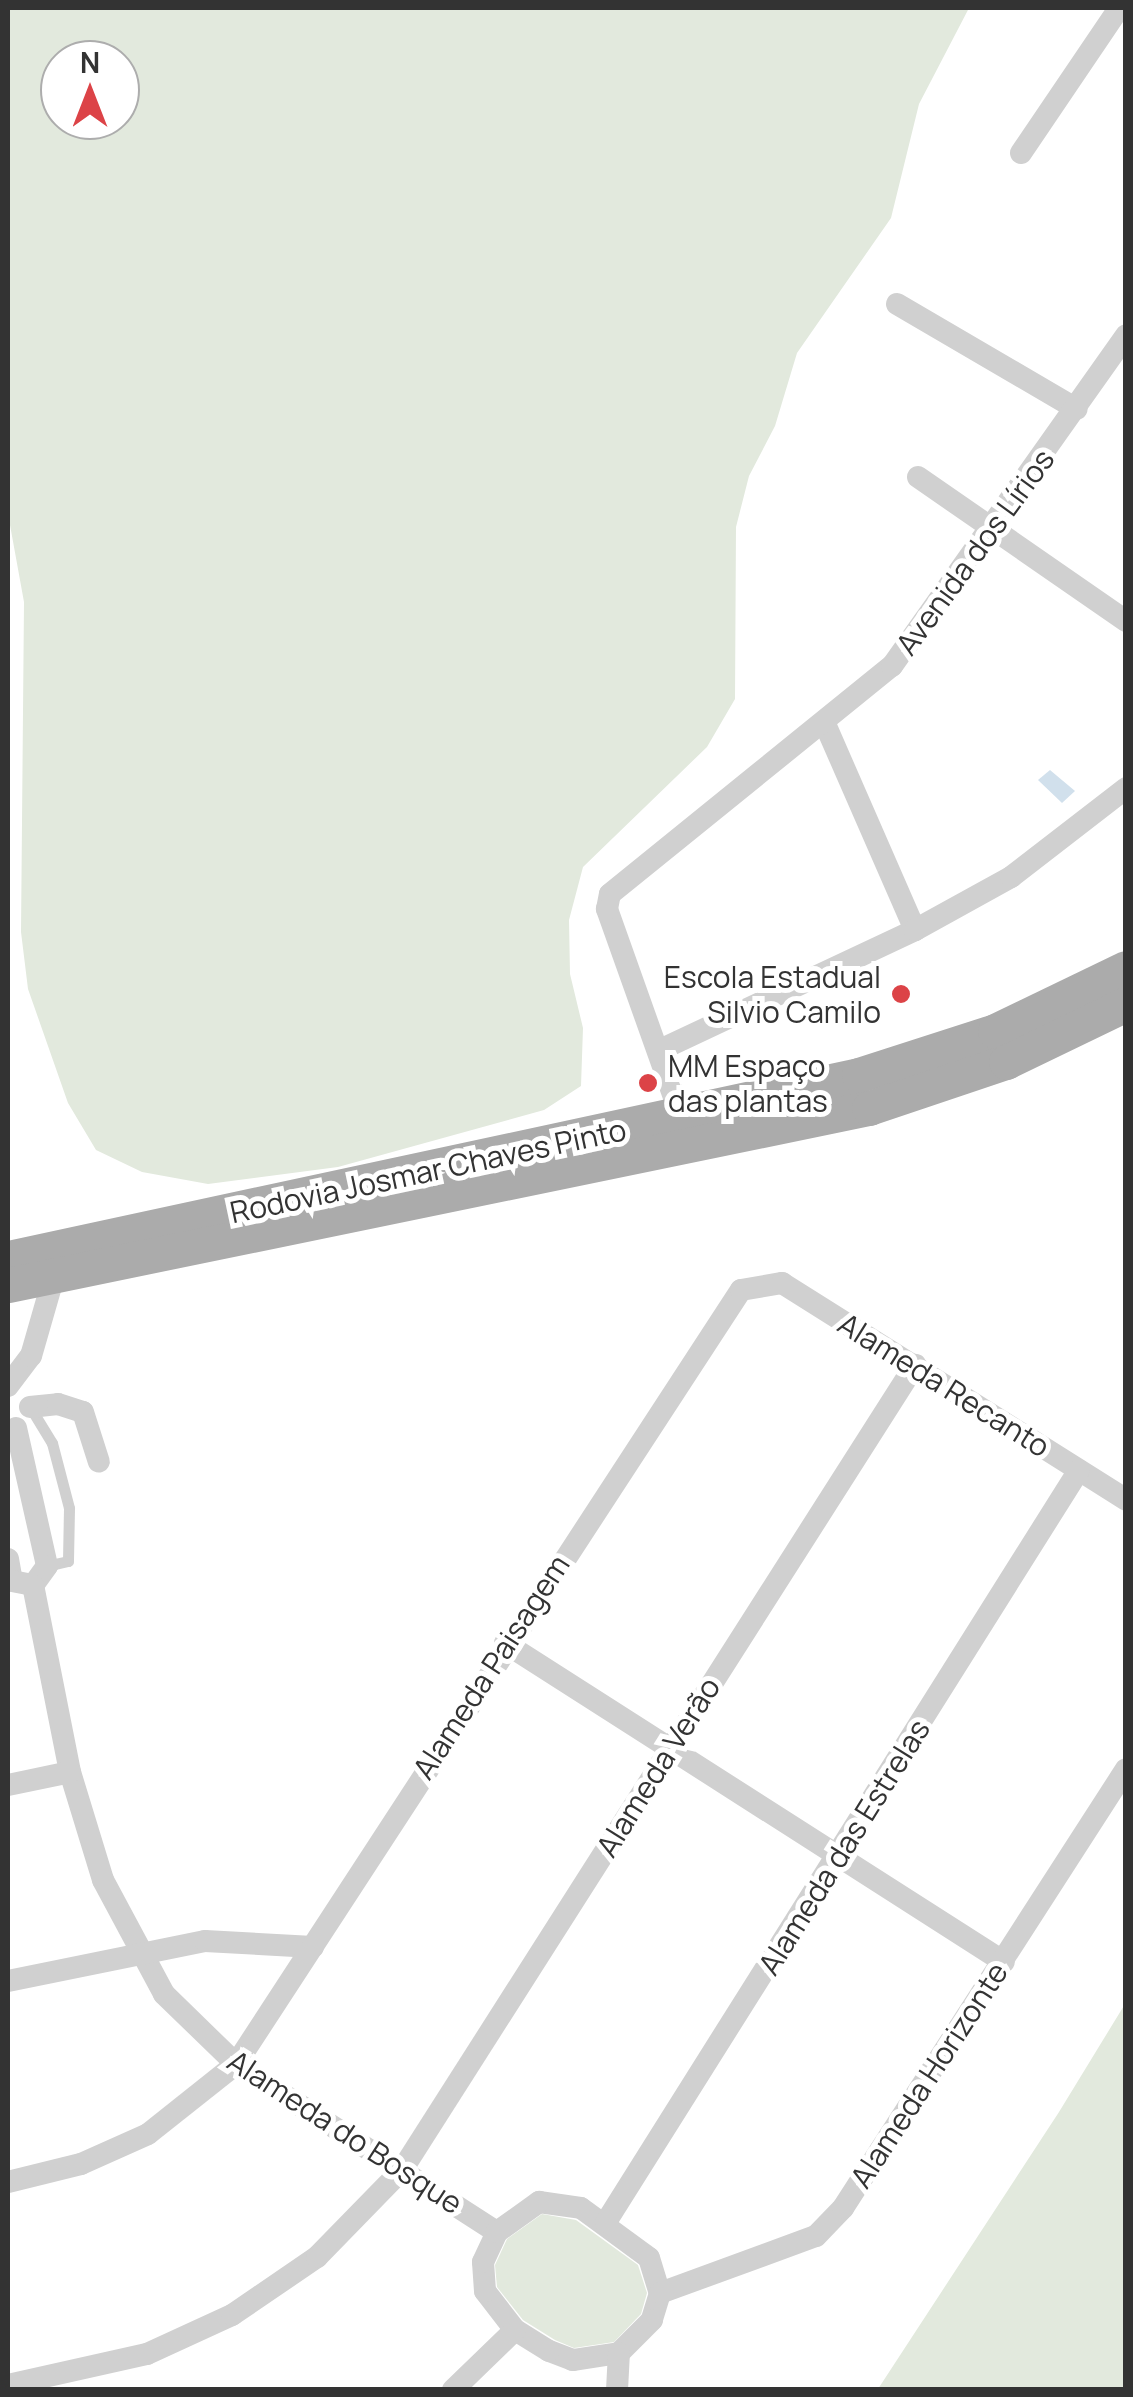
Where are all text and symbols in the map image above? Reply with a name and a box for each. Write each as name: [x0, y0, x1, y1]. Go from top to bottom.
north arrow: [40, 40, 140, 140]
text: N: [80, 43, 100, 81]
street label: Avenida dos Lírios: [888, 442, 1062, 662]
place label: Escola Estadual Silvio Camilo: [664, 959, 881, 1030]
marker: Escola Estadual Silvio Camilo: [890, 983, 912, 1005]
place label: MM Espaço das plantas: [668, 1048, 828, 1118]
marker: MM Espaço das plantas: [637, 1072, 659, 1094]
street label: Rodovia Josmar Chaves Pinto: [227, 1111, 629, 1231]
street label: Alameda Recanto: [832, 1305, 1056, 1465]
street label: Alameda Paisagem: [405, 1548, 577, 1786]
street label: Alameda Verão: [589, 1671, 727, 1863]
street label: Alameda das Estrelas: [751, 1713, 937, 1981]
street label: Alameda Horizonte: [843, 1956, 1015, 2194]
street label: Alameda do Bosque: [221, 2043, 469, 2221]

